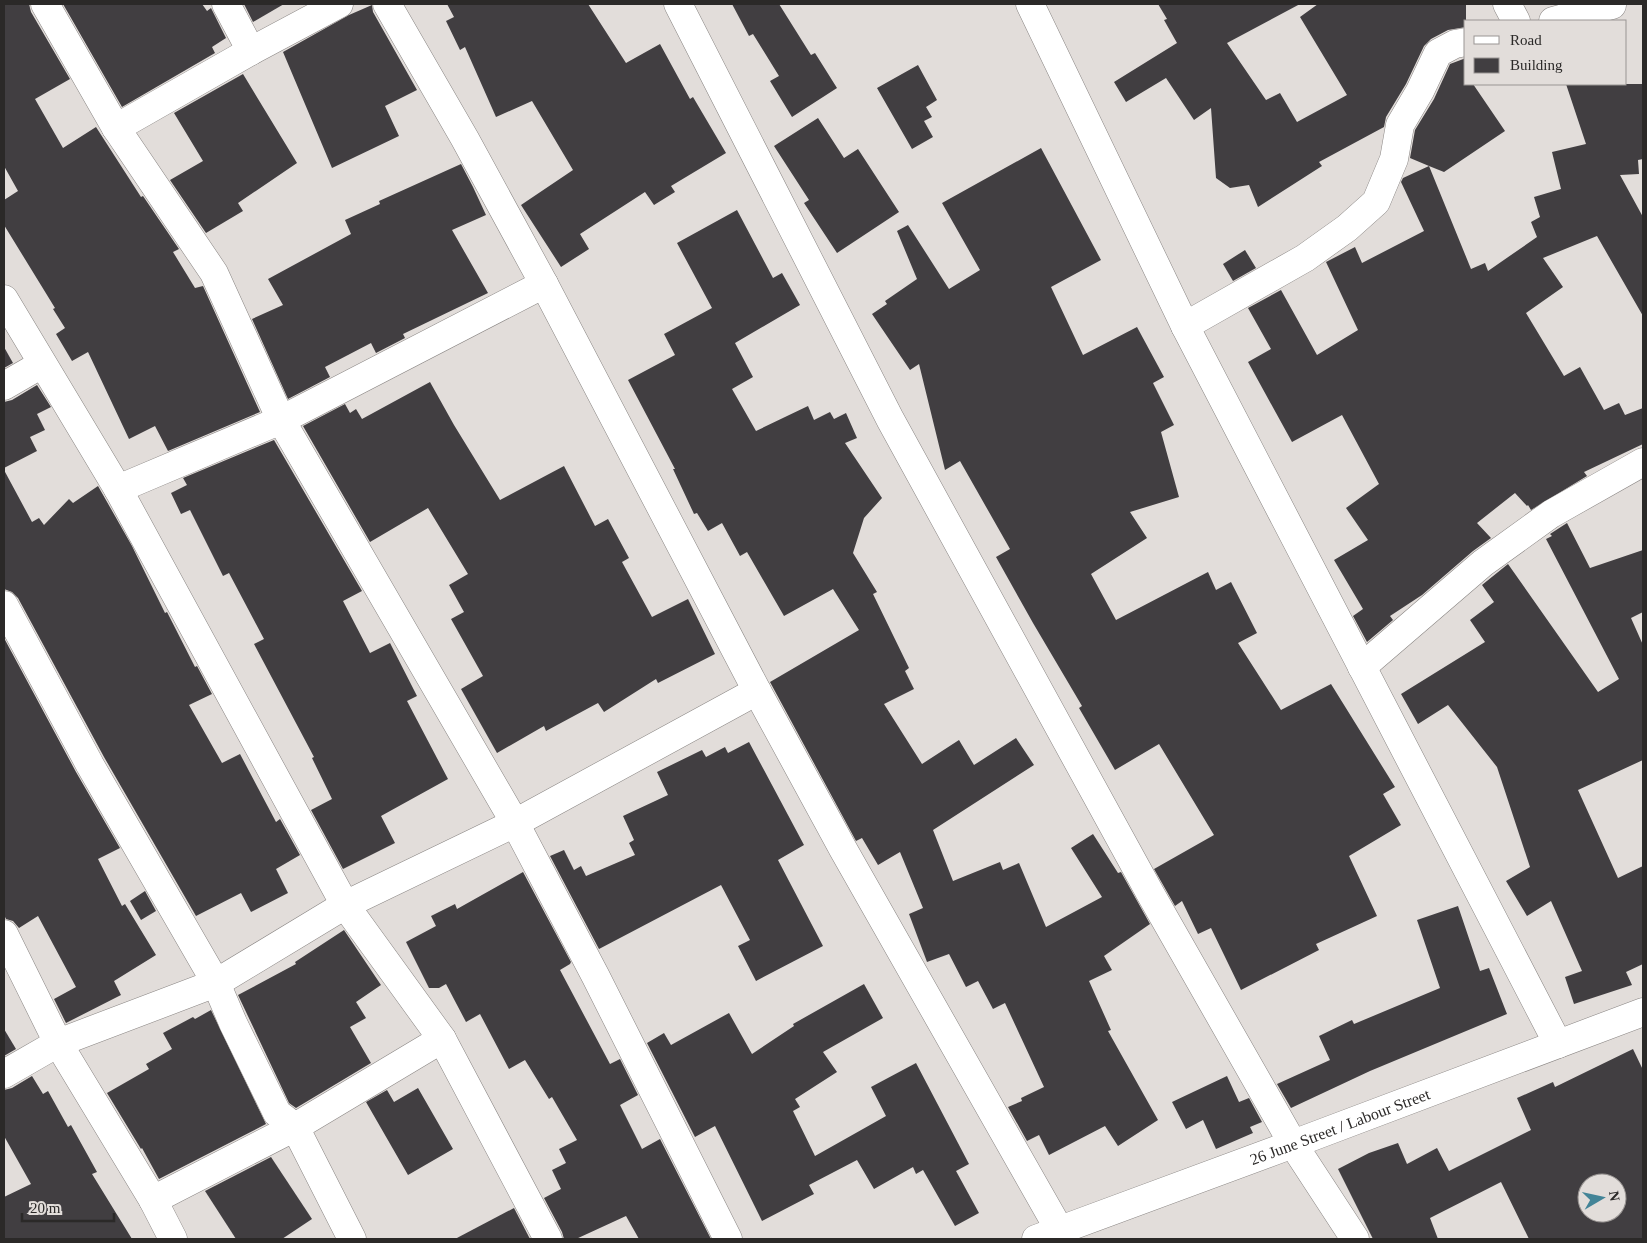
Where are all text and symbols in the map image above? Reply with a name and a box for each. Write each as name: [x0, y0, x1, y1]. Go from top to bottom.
legend: [1464, 20, 1627, 85]
text: Road: [1510, 32, 1542, 48]
text: Building: [1510, 57, 1563, 73]
street label: 26 June Street / Labour Street: [1248, 1085, 1433, 1168]
north arrow: [1577, 1173, 1627, 1223]
scale bar: [22, 1190, 115, 1222]
text: N: [1606, 1190, 1623, 1202]
text: 20 m: [30, 1200, 61, 1216]

